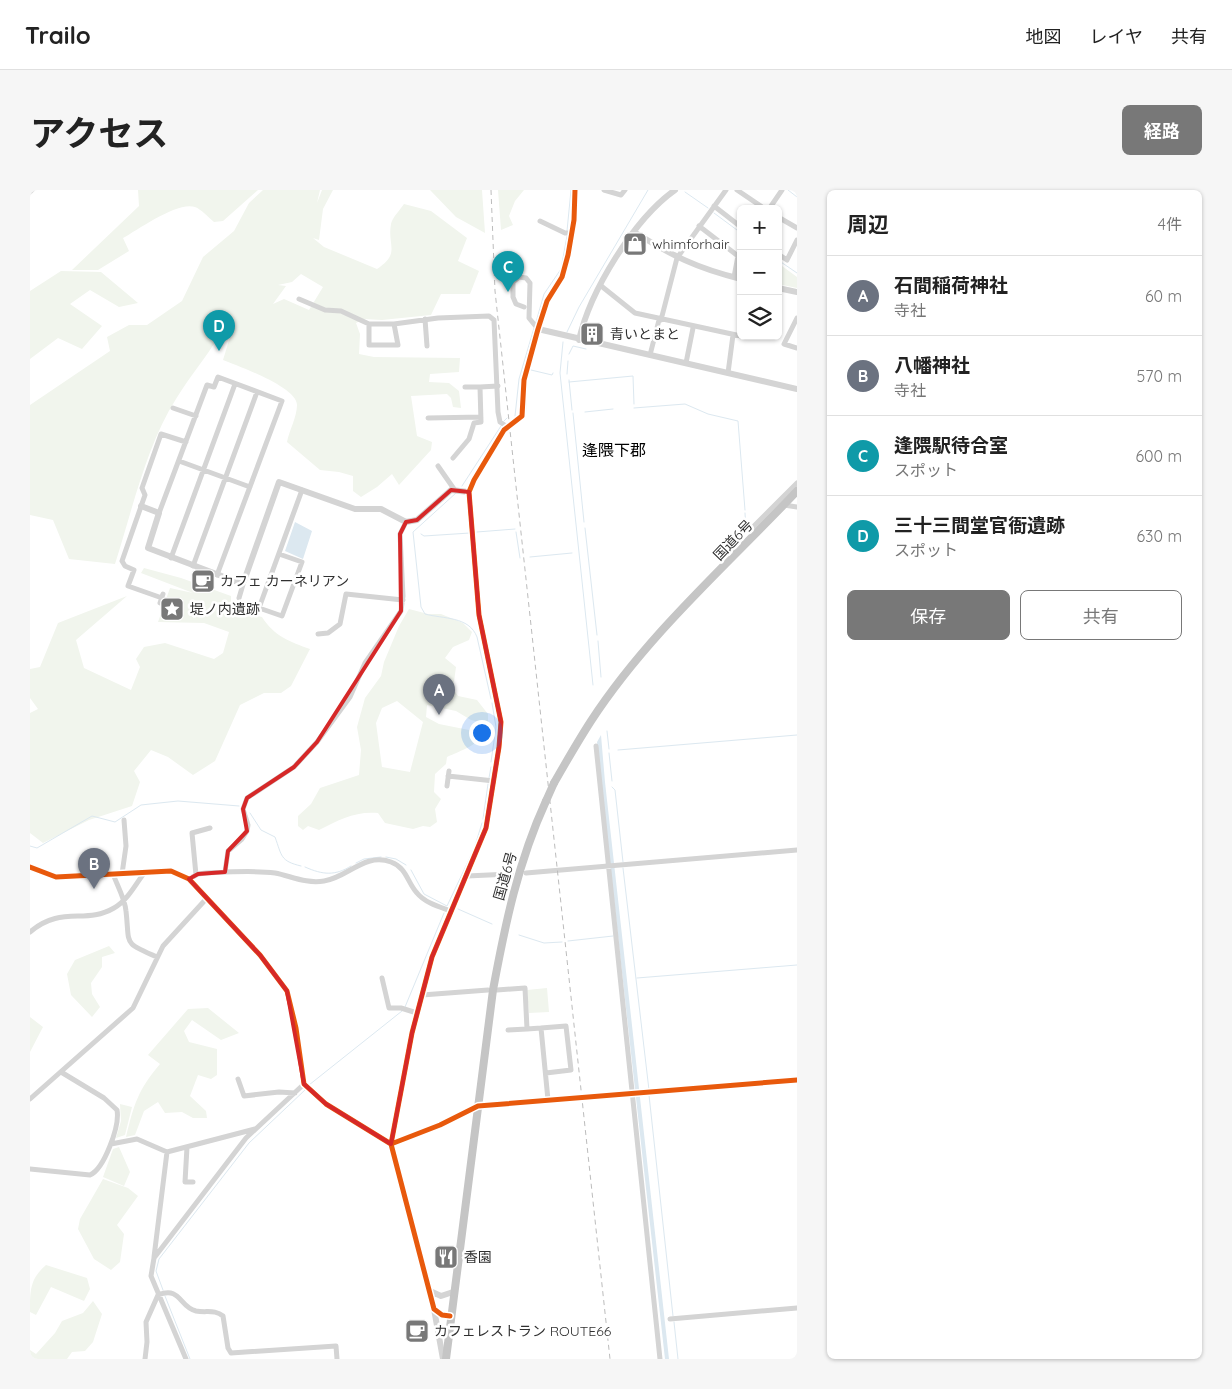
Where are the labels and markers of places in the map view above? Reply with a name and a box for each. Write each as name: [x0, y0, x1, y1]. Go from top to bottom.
shop icon: whimforhair: [622, 231, 648, 257]
place label: whimforhair: [652, 235, 730, 253]
pin: C: [492, 251, 524, 292]
pin: D: [203, 310, 235, 351]
building icon: 青いとまと: [579, 321, 605, 347]
place label: 青いとまと: [610, 325, 680, 343]
cafe icon: カフェ カーネリアン: [190, 568, 216, 594]
place label: カフェ カーネリアン: [220, 572, 349, 590]
place icon: 堤ノ内遺跡: [159, 596, 185, 622]
place label: 堤ノ内遺跡: [190, 600, 260, 618]
pin: A: [423, 674, 455, 715]
pin: B: [78, 848, 110, 889]
restaurant icon: 香園: [433, 1244, 459, 1270]
place label: 香園: [464, 1248, 492, 1266]
cafe icon: カフェレストラン ROUTE66: [404, 1318, 430, 1344]
place label: カフェレストラン ROUTE66: [434, 1322, 612, 1340]

